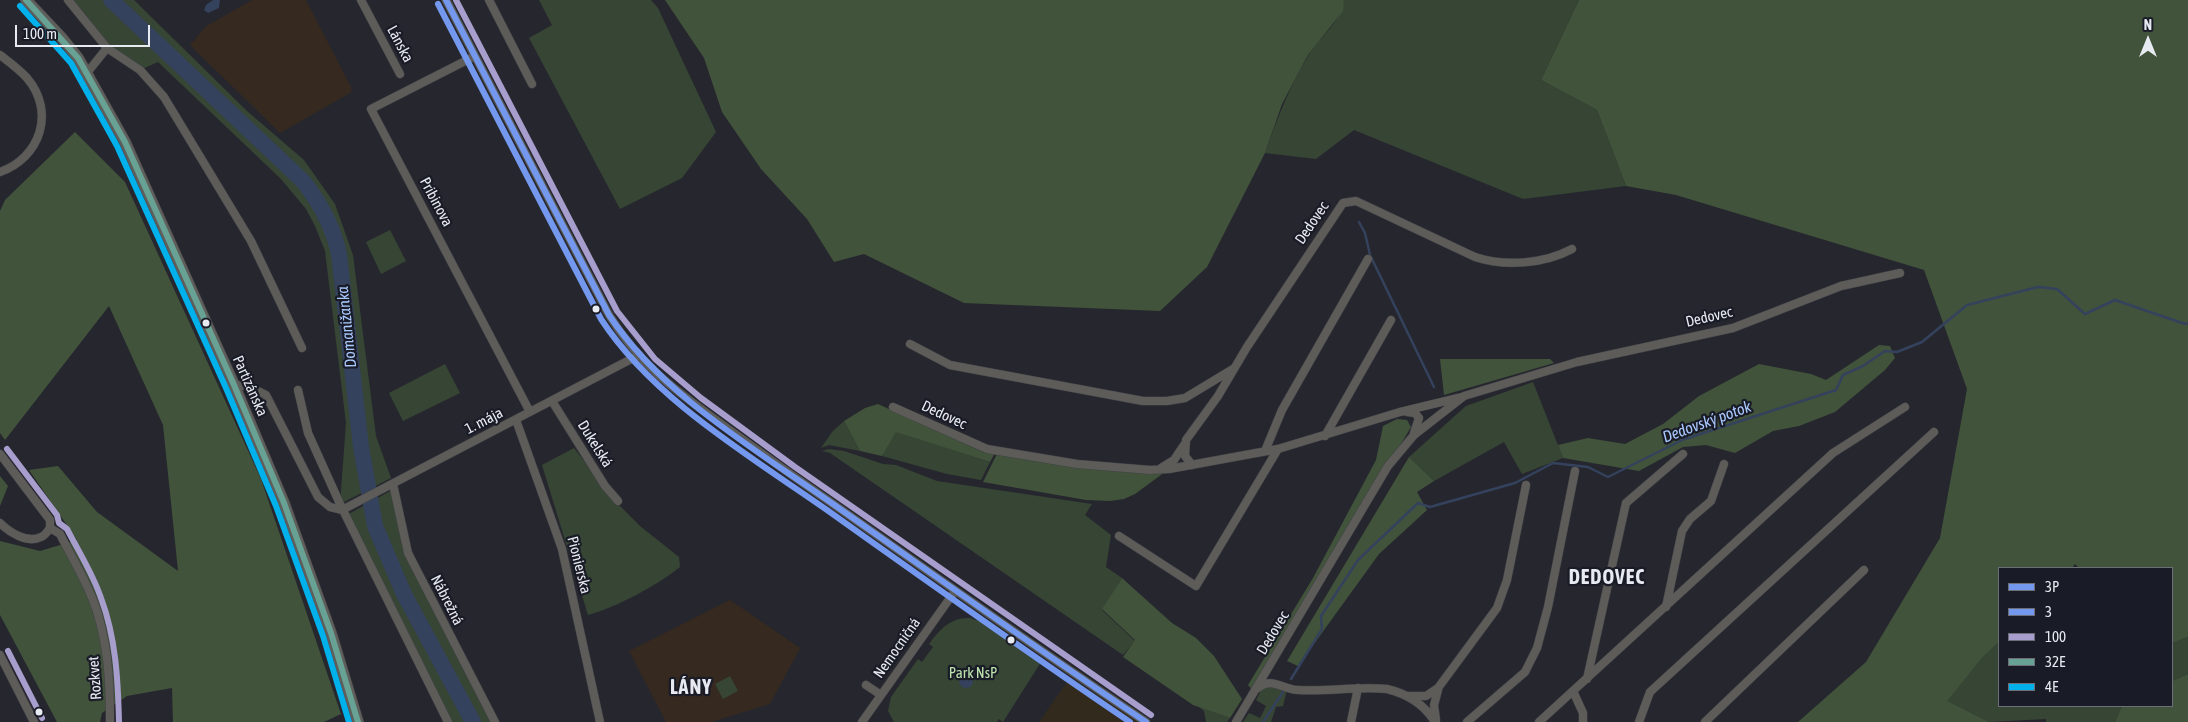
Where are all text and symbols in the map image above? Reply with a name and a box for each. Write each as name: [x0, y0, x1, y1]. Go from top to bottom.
scale bar: [18, 15, 152, 47]
north arrow: [2123, 15, 2173, 65]
text: N: [2144, 17, 2152, 33]
street label: Lánska: [383, 23, 417, 65]
text: 100 m: [23, 25, 57, 42]
street label: Pribinova: [416, 174, 456, 230]
street label: Dedovec: [1291, 198, 1333, 248]
water label: Domanižanka: [333, 285, 361, 369]
street label: Dedovec: [1684, 303, 1734, 331]
unlabelled marker: [591, 304, 601, 314]
unlabelled marker: [201, 318, 211, 328]
street label: Partizánska: [229, 353, 271, 419]
street label: Dedovec: [919, 397, 969, 433]
water label: Dedovský potok: [1660, 397, 1754, 447]
street label: 1. mája: [462, 404, 506, 438]
street label: Dukelská: [574, 417, 616, 471]
street label: Pionierska: [563, 534, 595, 596]
district label: DEDOVEC: [1568, 566, 1646, 590]
legend: [1998, 567, 2173, 707]
street label: Nábrežná: [427, 572, 467, 628]
text: 3P: [2045, 578, 2059, 595]
text: 3: [2045, 603, 2052, 620]
street label: Dedovec: [1253, 608, 1293, 658]
street label: Nemocničná: [870, 614, 924, 682]
text: 100: [2045, 628, 2066, 645]
unlabelled marker: [1006, 635, 1016, 645]
text: 32E: [2045, 653, 2066, 670]
street label: Rozkvet: [85, 656, 105, 700]
park label: Park NsP: [949, 664, 997, 682]
district label: LÁNY: [669, 676, 713, 700]
text: 4E: [2045, 678, 2058, 695]
unlabelled marker: [34, 707, 44, 717]

